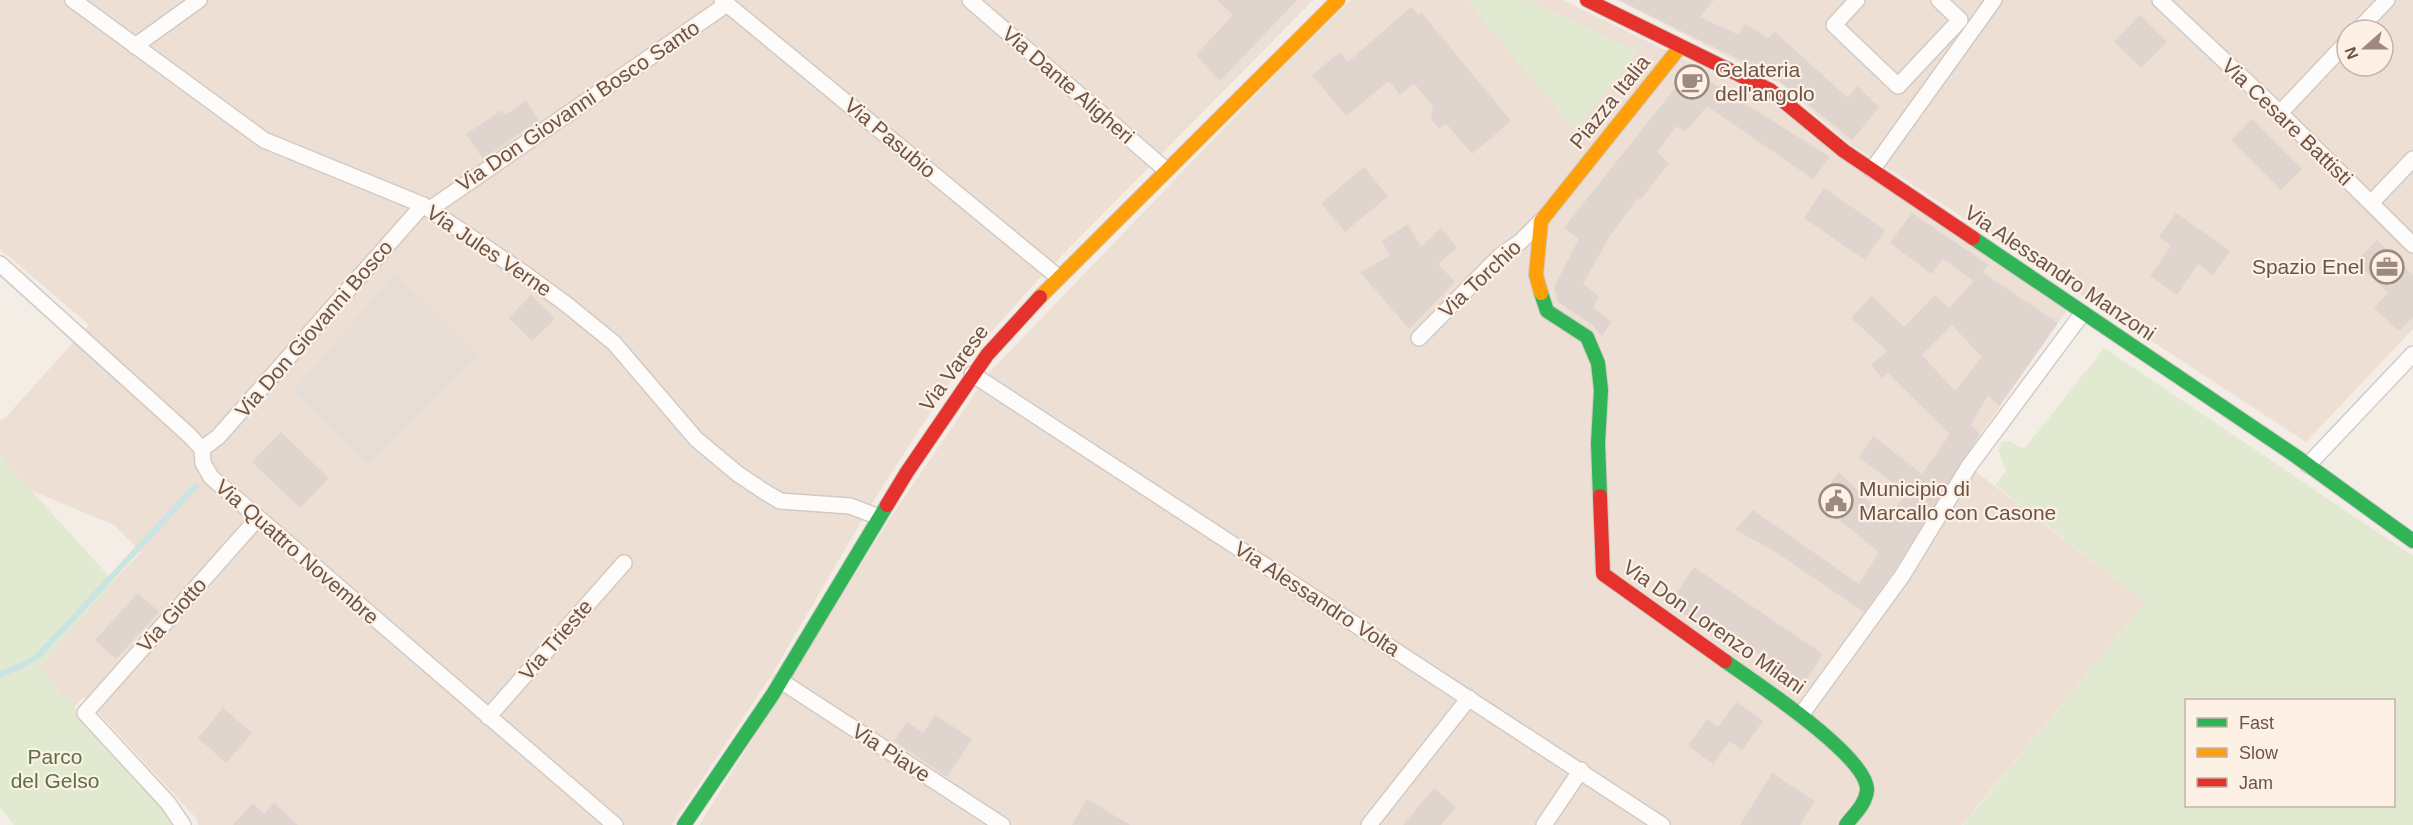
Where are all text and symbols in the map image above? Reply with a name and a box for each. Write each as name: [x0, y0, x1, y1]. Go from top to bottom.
street label: Via Don Giovanni Bosco Santo: [452, 16, 704, 196]
north arrow: [2335, 18, 2395, 78]
street label: Via Dante Aligheri: [998, 21, 1139, 148]
text: N: [2341, 45, 2361, 62]
street label: Piazza Italia: [1565, 50, 1654, 153]
street label: Via Cesare Battisti: [2217, 54, 2357, 190]
place label: Gelateria dell'angolo: [1715, 58, 1815, 105]
cafe icon: Gelateria dell'angolo: [1674, 64, 1710, 100]
street label: Via Pasubio: [840, 93, 940, 182]
street label: Via Jules Verne: [423, 200, 556, 301]
street label: Via Alessandro Manzoni: [1961, 200, 2160, 345]
street label: Via Don Giovanni Bosco: [230, 235, 397, 422]
street label: Via Torchio: [1434, 235, 1525, 322]
office icon: Spazio Enel: [2369, 249, 2405, 285]
place label: Spazio Enel: [2252, 255, 2364, 278]
street label: Via Varese: [915, 320, 993, 415]
street label: Via Quattro Novembre: [211, 475, 384, 629]
place label: Municipio di Marcallo con Casone: [1859, 477, 2056, 524]
public building icon: Municipio di Marcallo con Casone: [1818, 483, 1854, 519]
street label: Via Alessandro Volta: [1230, 537, 1404, 661]
street label: Via Don Lorenzo Milani: [1619, 555, 1810, 698]
street label: Via Giotto: [132, 573, 211, 656]
street label: Via Trieste: [515, 595, 597, 685]
legend: [2185, 699, 2395, 807]
text: Fast: [2239, 713, 2274, 733]
street label: Via Piave: [848, 719, 935, 786]
text: Slow: [2239, 743, 2279, 763]
park label: Parco del Gelso: [11, 745, 99, 792]
text: Jam: [2239, 773, 2273, 793]

